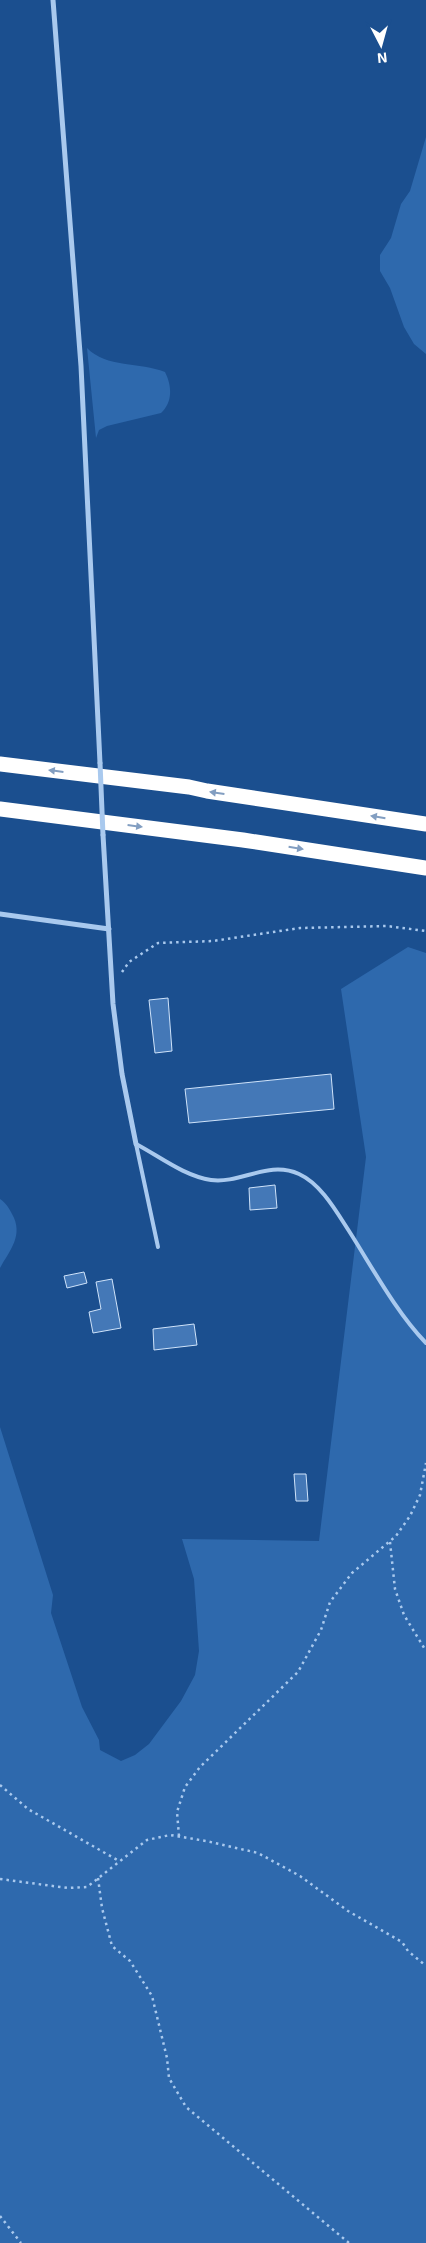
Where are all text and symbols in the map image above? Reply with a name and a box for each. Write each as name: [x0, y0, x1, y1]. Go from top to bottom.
north arrow: [356, 20, 406, 70]
text: N: [376, 49, 388, 67]
one-way arrow: [48, 767, 64, 775]
one-way arrow: [209, 789, 225, 797]
one-way arrow: [370, 812, 386, 820]
one-way arrow: [128, 822, 144, 830]
one-way arrow: [289, 844, 305, 852]

